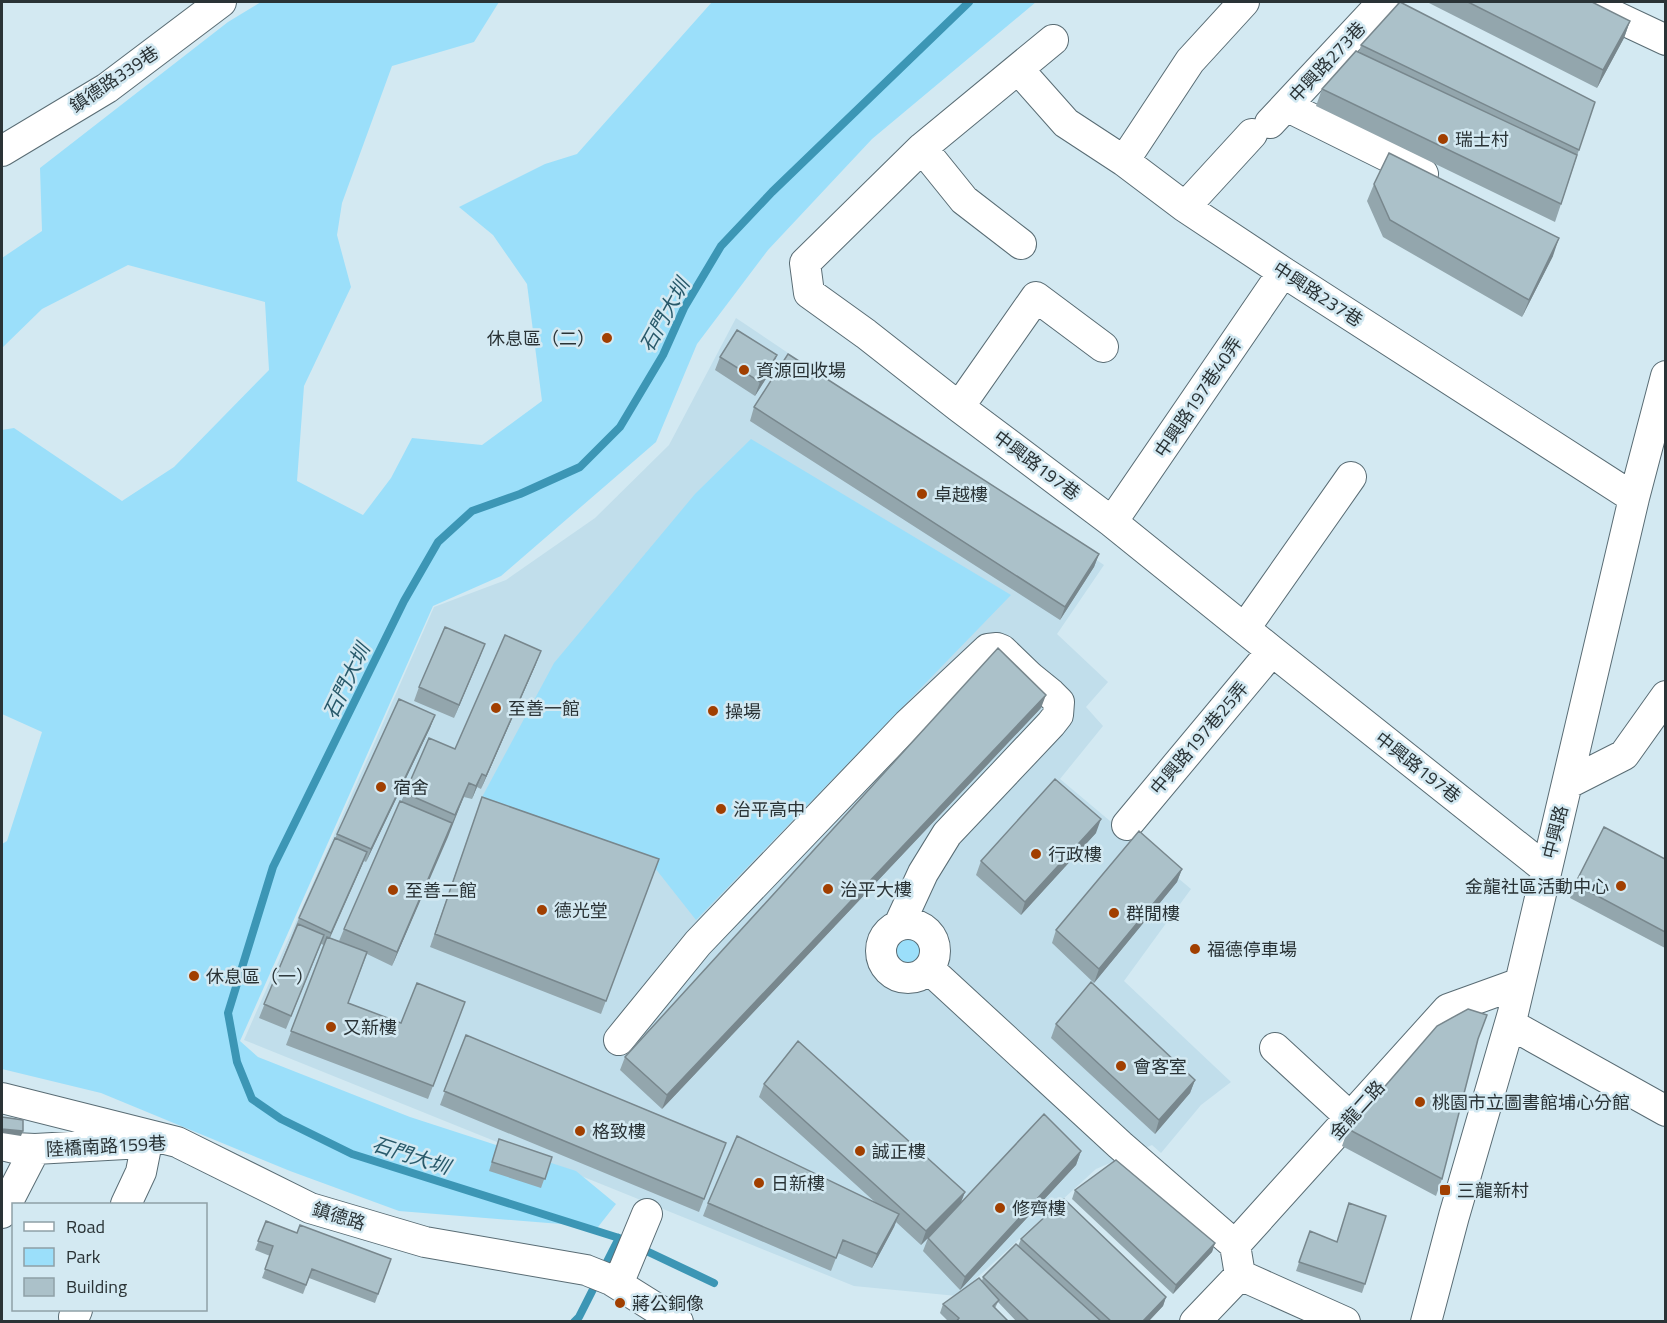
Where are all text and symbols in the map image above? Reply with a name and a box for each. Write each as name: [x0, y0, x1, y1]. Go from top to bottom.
street label: 中興路273巷: [1282, 15, 1372, 109]
street label: 鎮德路339巷: [64, 39, 164, 119]
place label: 瑞士村: [1455, 126, 1509, 153]
marker: 瑞士村: [1436, 132, 1450, 146]
street label: 中興路237巷: [1268, 255, 1368, 333]
water label: 石門大圳: [631, 270, 698, 357]
place label: 休息區（二）: [487, 325, 595, 352]
marker: 休息區（二）: [600, 331, 614, 345]
street label: 中興路197巷40弄: [1148, 331, 1248, 463]
place label: 資源回收場: [756, 357, 846, 384]
marker: 資源回收場: [737, 363, 751, 377]
street label: 中興路197巷: [988, 423, 1086, 507]
place label: 卓越樓: [934, 481, 988, 508]
marker: 卓越樓: [915, 487, 929, 501]
water label: 石門大圳: [315, 636, 379, 724]
street label: 中興路197巷25弄: [1144, 676, 1254, 800]
place label: 至善一館: [508, 695, 580, 722]
place label: 操場: [725, 698, 761, 725]
marker: 至善一館: [489, 701, 503, 715]
marker: 操場: [706, 704, 720, 718]
street label: 中興路197巷: [1369, 725, 1467, 809]
place label: 宿舍: [393, 774, 429, 801]
marker: 宿舍: [374, 780, 388, 794]
place label: 治平高中: [733, 796, 805, 823]
marker: 治平高中: [714, 802, 728, 816]
street label: 中興路: [1535, 803, 1575, 861]
place label: 行政樓: [1048, 841, 1102, 868]
marker: 行政樓: [1029, 847, 1043, 861]
place label: 金龍社區活動中心: [1465, 873, 1609, 900]
place label: 治平大樓: [840, 876, 912, 903]
place label: 至善二館: [405, 877, 477, 904]
marker: 金龍社區活動中心: [1614, 879, 1628, 893]
marker: 治平大樓: [821, 882, 835, 896]
marker: 至善二館: [386, 883, 400, 897]
place label: 德光堂: [554, 897, 608, 924]
place label: 群閒樓: [1126, 900, 1180, 927]
marker: 德光堂: [535, 903, 549, 917]
marker: 群閒樓: [1107, 906, 1121, 920]
place label: 福德停車場: [1207, 936, 1297, 963]
marker: 福德停車場: [1188, 942, 1202, 956]
place label: 休息區（一）: [206, 963, 314, 990]
marker: 休息區（一）: [187, 969, 201, 983]
place label: 又新樓: [343, 1014, 397, 1041]
marker: 又新樓: [324, 1020, 338, 1034]
place label: 會客室: [1133, 1053, 1187, 1080]
marker: 會客室: [1114, 1059, 1128, 1073]
street label: 金龍二路: [1323, 1074, 1391, 1146]
place label: 桃園市立圖書館埔心分館: [1432, 1089, 1630, 1116]
marker: 桃園市立圖書館埔心分館: [1413, 1095, 1427, 1109]
place label: 格致樓: [592, 1118, 646, 1145]
marker: 格致樓: [573, 1124, 587, 1138]
water label: 石門大圳: [368, 1128, 457, 1183]
street label: 陸橋南路159巷: [45, 1129, 167, 1163]
place label: 誠正樓: [872, 1138, 926, 1165]
marker: 誠正樓: [853, 1144, 867, 1158]
place label: 日新樓: [771, 1170, 825, 1197]
marker: 日新樓: [752, 1176, 766, 1190]
place label: 三龍新村: [1457, 1177, 1529, 1204]
marker: 三龍新村: [1438, 1183, 1452, 1197]
street label: 鎮德路: [309, 1195, 369, 1237]
place label: 修齊樓: [1012, 1195, 1066, 1222]
marker: 修齊樓: [993, 1201, 1007, 1215]
legend: [12, 1203, 207, 1311]
text: Road: [66, 1213, 105, 1240]
text: Park: [66, 1243, 101, 1270]
text: Building: [66, 1273, 127, 1300]
place label: 蔣公銅像: [632, 1290, 704, 1317]
marker: 蔣公銅像: [613, 1296, 627, 1310]

